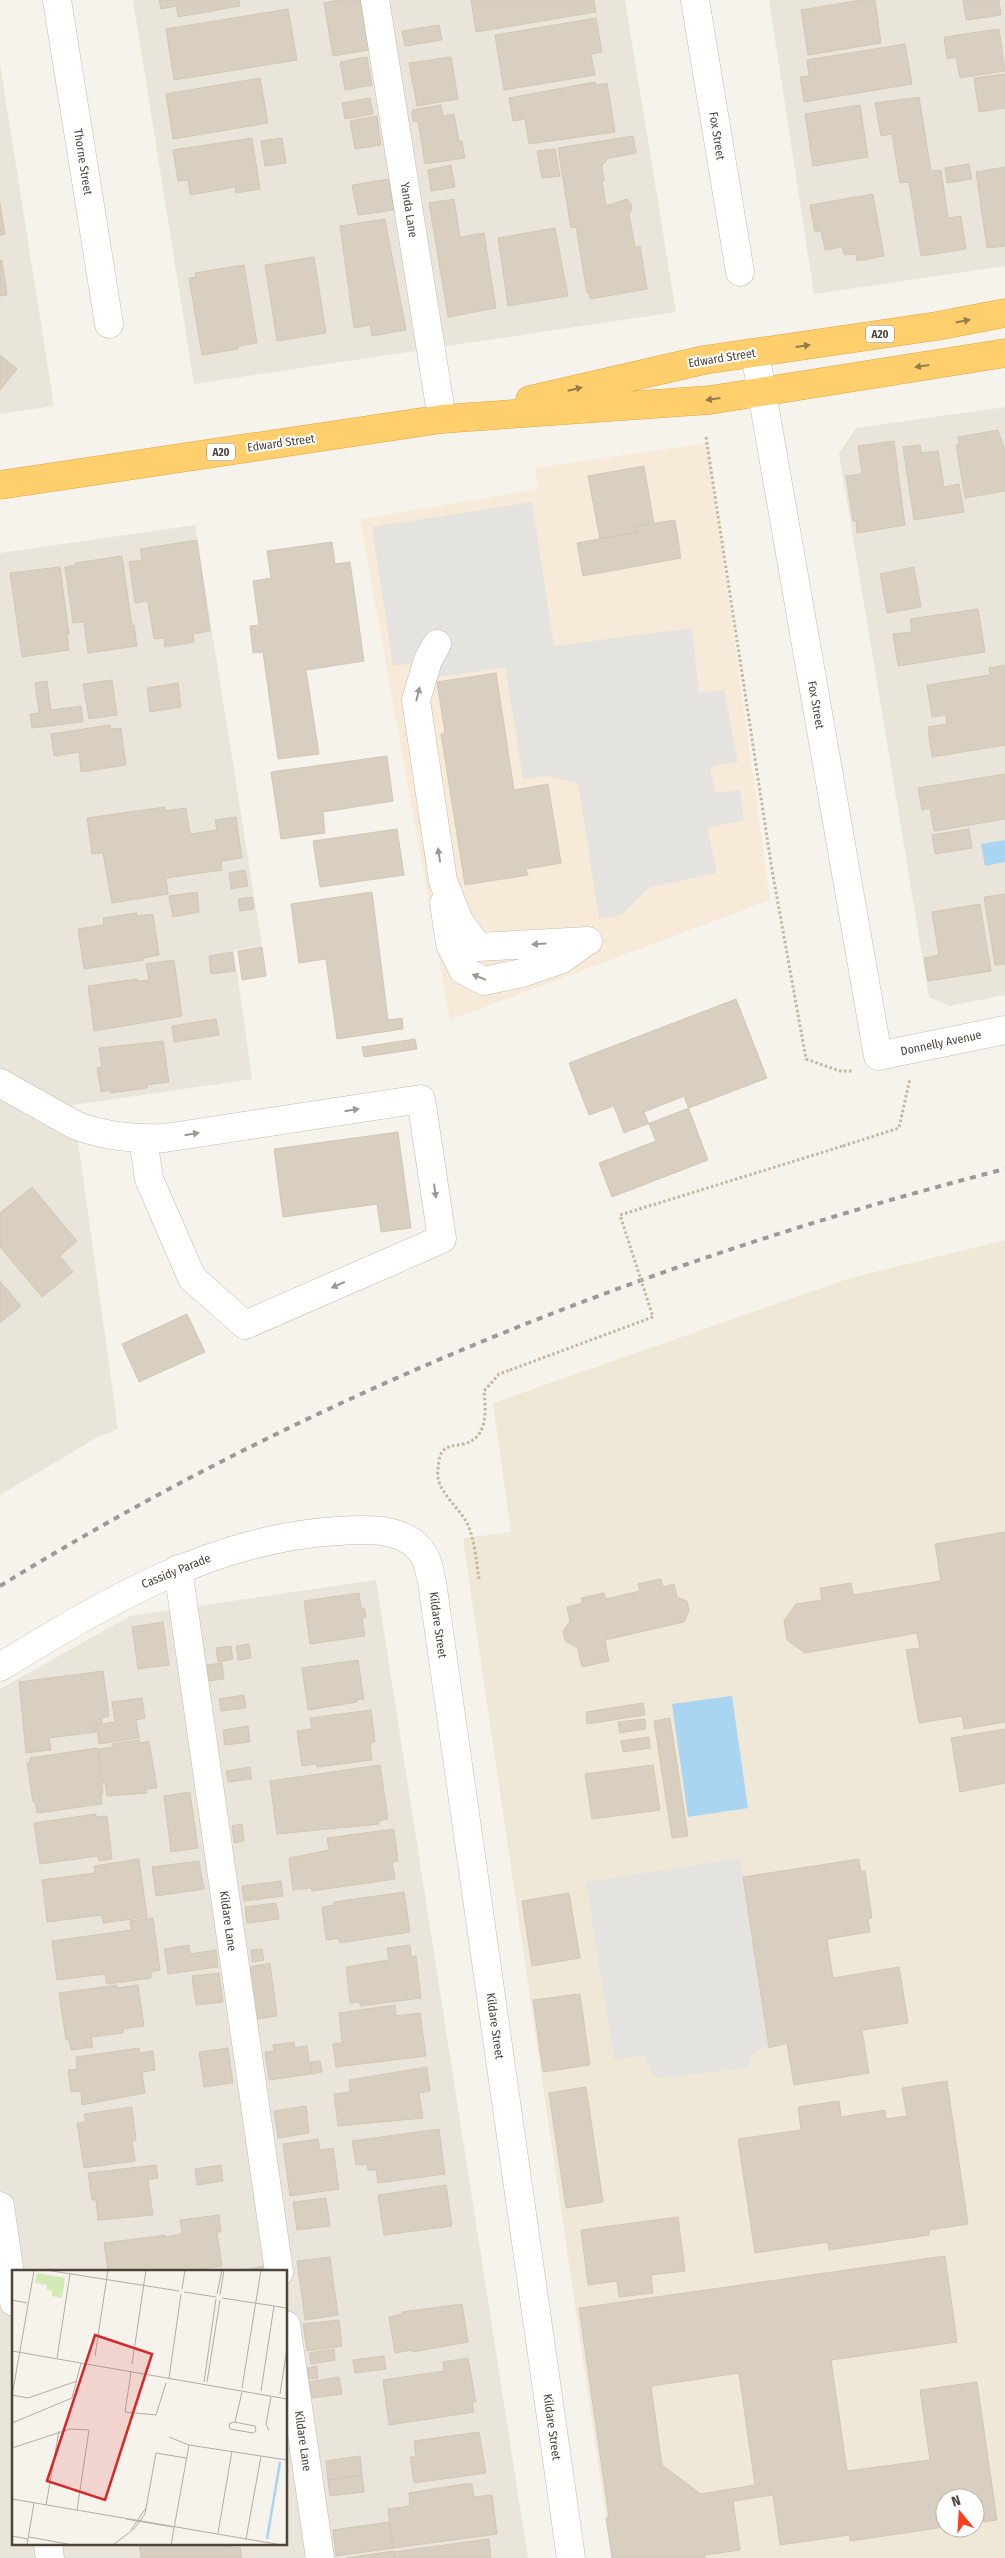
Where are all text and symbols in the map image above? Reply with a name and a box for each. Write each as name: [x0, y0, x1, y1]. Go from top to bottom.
street label: Fox Street: [706, 111, 728, 161]
street label: Thorne Street: [71, 128, 95, 196]
street label: Yanda Lane: [398, 181, 420, 239]
one-way arrow: [956, 317, 971, 325]
road number: A20: [866, 326, 894, 342]
one-way arrow: [795, 341, 811, 349]
street label: Edward Street: [687, 346, 757, 370]
one-way arrow: [914, 362, 930, 370]
one-way arrow: [568, 385, 583, 393]
one-way arrow: [705, 395, 721, 403]
street label: Edward Street: [246, 431, 316, 455]
road number: A20: [207, 444, 235, 461]
street label: Fox Street: [805, 680, 827, 730]
one-way arrow: [414, 687, 422, 702]
one-way arrow: [435, 846, 443, 862]
one-way arrow: [531, 940, 547, 948]
one-way arrow: [471, 973, 486, 981]
street label: Donnelly Avenue: [899, 1028, 983, 1058]
one-way arrow: [345, 1106, 361, 1114]
one-way arrow: [184, 1130, 200, 1138]
one-way arrow: [431, 1183, 439, 1199]
one-way arrow: [331, 1281, 345, 1289]
street label: Cassidy Parade: [139, 1551, 213, 1591]
street label: Kildare Street: [426, 1591, 450, 1659]
street label: Kildare Lane: [217, 1890, 239, 1952]
street label: Kildare Street: [483, 1992, 507, 2060]
inset map: [12, 2270, 288, 2546]
street label: Kildare Street: [540, 2393, 564, 2461]
street label: Kildare Lane: [292, 2410, 314, 2472]
north arrow: [935, 2488, 985, 2538]
text: N: [950, 2492, 963, 2510]

